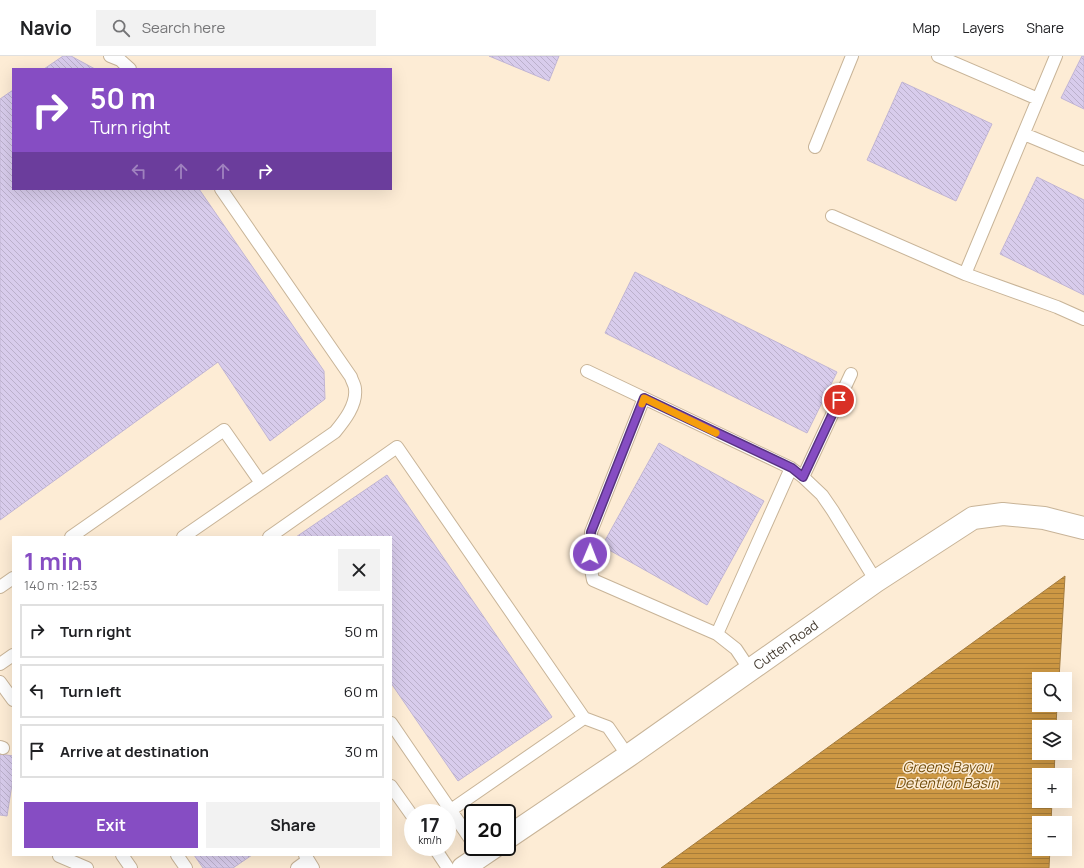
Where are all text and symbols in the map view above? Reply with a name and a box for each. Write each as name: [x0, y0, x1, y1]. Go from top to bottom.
search box: [96, 10, 376, 46]
text: Navio: [20, 15, 72, 41]
icon: search: [110, 17, 132, 39]
text: Search here: [142, 17, 225, 38]
text: Map: [912, 18, 940, 37]
text: Layers: [962, 18, 1004, 37]
text: Share: [1026, 18, 1064, 37]
text: 50 m: [90, 79, 156, 117]
icon: right: [24, 84, 76, 136]
text: Turn right: [90, 115, 171, 139]
icon: left: [128, 160, 150, 182]
icon: ahead: [170, 160, 192, 182]
icon: ahead: [212, 160, 234, 182]
icon: right: [254, 160, 276, 182]
pin: [822, 383, 856, 417]
icon: arrive: [828, 389, 850, 411]
position arrow: [569, 533, 611, 575]
text: 1 min: [24, 544, 83, 577]
button: close: [338, 549, 380, 591]
text: 140 m · 12:53: [24, 576, 98, 594]
street label: Cutten Road: [750, 616, 821, 674]
icon: right: [26, 620, 48, 642]
text: Turn right: [60, 621, 131, 642]
text: 50 m: [344, 621, 378, 642]
map controls: [1032, 672, 1072, 856]
button: search: [1032, 672, 1072, 712]
icon: left: [26, 680, 48, 702]
text: Turn left: [60, 681, 122, 702]
text: 60 m: [344, 681, 378, 702]
button: layers: [1032, 720, 1072, 760]
icon: arrive: [26, 740, 48, 762]
text: Arrive at destination: [60, 741, 209, 762]
text: 30 m: [345, 741, 378, 762]
water label: Greens Bayou Detention Basin: [896, 757, 999, 792]
button: +: [1032, 768, 1072, 808]
button: Exit: [24, 802, 198, 848]
button: Share: [206, 802, 380, 848]
speed limit sign: 20: [464, 804, 516, 856]
text: 17: [420, 811, 440, 838]
button: −: [1032, 816, 1072, 856]
text: km/h: [418, 833, 442, 847]

